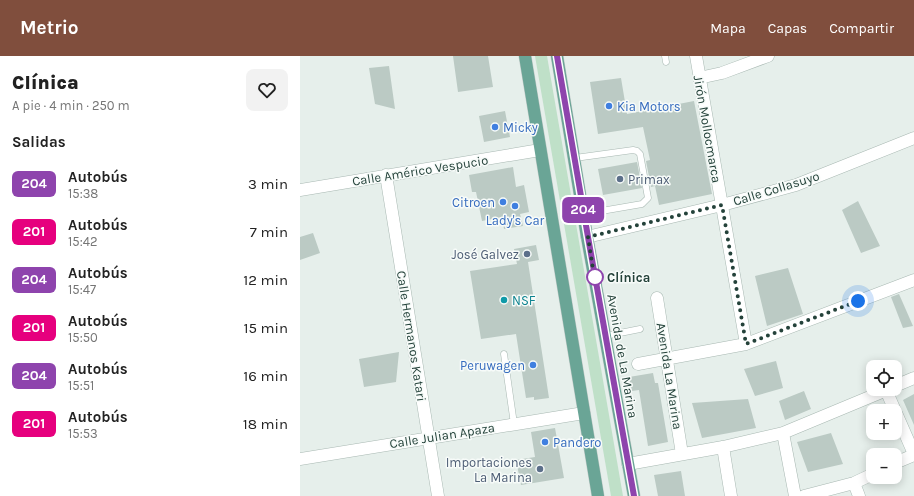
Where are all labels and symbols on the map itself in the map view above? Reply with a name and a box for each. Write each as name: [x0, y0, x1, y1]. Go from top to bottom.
street label: Jirón Mollocmarca: [691, 74, 724, 184]
place label: Kia Motors: [617, 99, 681, 114]
marker: Kia Motors: [604, 101, 614, 111]
place label: Micky: [503, 120, 538, 135]
marker: Micky: [490, 122, 500, 132]
street label: Calle Américo Vespucio: [351, 152, 489, 189]
street label: Calle Collasuyo: [731, 168, 821, 209]
place label: Primax: [628, 172, 670, 187]
marker: Primax: [615, 174, 625, 184]
place label: Citroen: [452, 195, 495, 210]
marker: Citroen: [498, 197, 508, 207]
line badge: 204: [560, 197, 606, 223]
marker: Lady's Car: [510, 201, 520, 211]
place label: Lady's Car: [486, 213, 545, 228]
place label: José Galvez: [452, 247, 519, 262]
marker: José Galvez: [522, 249, 532, 259]
marker: Clínica: [586, 268, 604, 286]
street label: Calle Hermanos Katari: [394, 270, 429, 402]
place label: Clínica: [607, 270, 650, 285]
your location: [848, 291, 868, 311]
place label: NSF: [512, 293, 536, 308]
street label: Avenida de La Marina: [604, 293, 641, 419]
marker: NSF: [499, 295, 509, 305]
street label: Avenida La Marina: [654, 322, 685, 431]
place label: Peruwagen: [460, 358, 525, 373]
marker: Peruwagen: [528, 360, 538, 370]
street label: Calle Julian Apaza: [388, 420, 496, 451]
place label: Pandero: [553, 435, 601, 450]
marker: Pandero: [540, 437, 550, 447]
place label: Importaciones La Marina: [446, 455, 532, 485]
marker: Importaciones La Marina: [535, 464, 545, 474]

